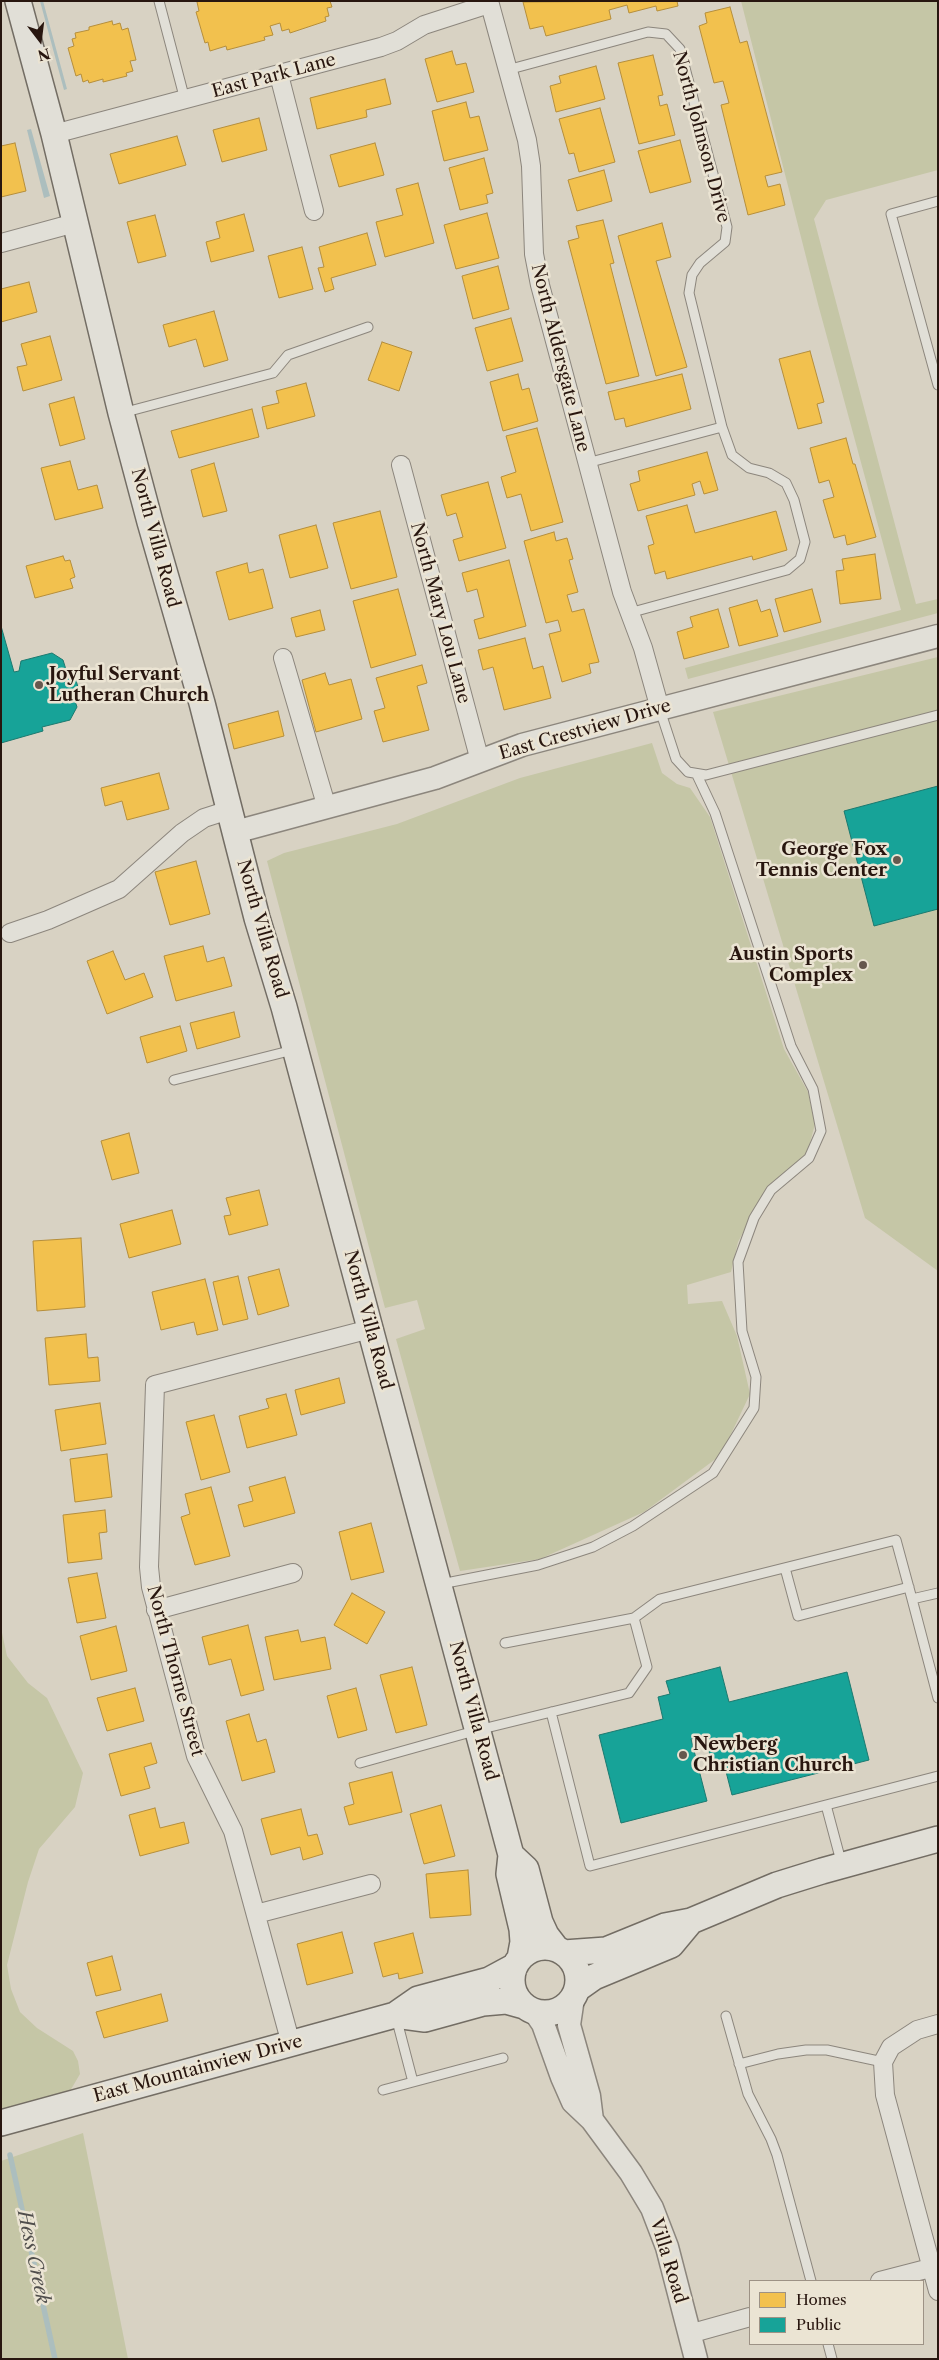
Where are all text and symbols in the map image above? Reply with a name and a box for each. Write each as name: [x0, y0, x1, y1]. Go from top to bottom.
north arrow: [15, 15, 65, 65]
text: N: [36, 44, 52, 65]
street label: East Park Lane: [210, 49, 338, 103]
street label: North Johnson Drive: [668, 49, 734, 225]
street label: North Aldersgate Lane: [526, 262, 594, 454]
street label: North Villa Road: [126, 466, 184, 610]
street label: North Mary Lou Lane: [405, 520, 475, 706]
place label: Joyful Servant Lutheran Church: [49, 664, 209, 706]
marker: Joyful Servant Lutheran Church: [33, 679, 45, 691]
street label: East Crestview Drive: [497, 695, 673, 765]
place label: George Fox Tennis Center: [756, 839, 887, 882]
marker: George Fox Tennis Center: [891, 854, 903, 866]
street label: North Villa Road: [232, 857, 292, 1001]
place label: Austin Sports Complex: [729, 944, 853, 986]
marker: Austin Sports Complex: [857, 959, 869, 971]
street label: North Villa Road: [339, 1248, 397, 1392]
street label: North Thorne Street: [142, 1583, 208, 1759]
street label: North Villa Road: [444, 1639, 502, 1783]
place label: Newberg Christian Church: [693, 1734, 854, 1776]
marker: Newberg Christian Church: [677, 1749, 689, 1761]
street label: East Mountainview Drive: [91, 2031, 305, 2107]
water label: Hess Creek: [12, 2208, 54, 2306]
street label: Villa Road: [645, 2216, 691, 2306]
legend: [749, 2280, 924, 2345]
text: Homes: [796, 2290, 847, 2309]
text: Public: [796, 2315, 841, 2334]

